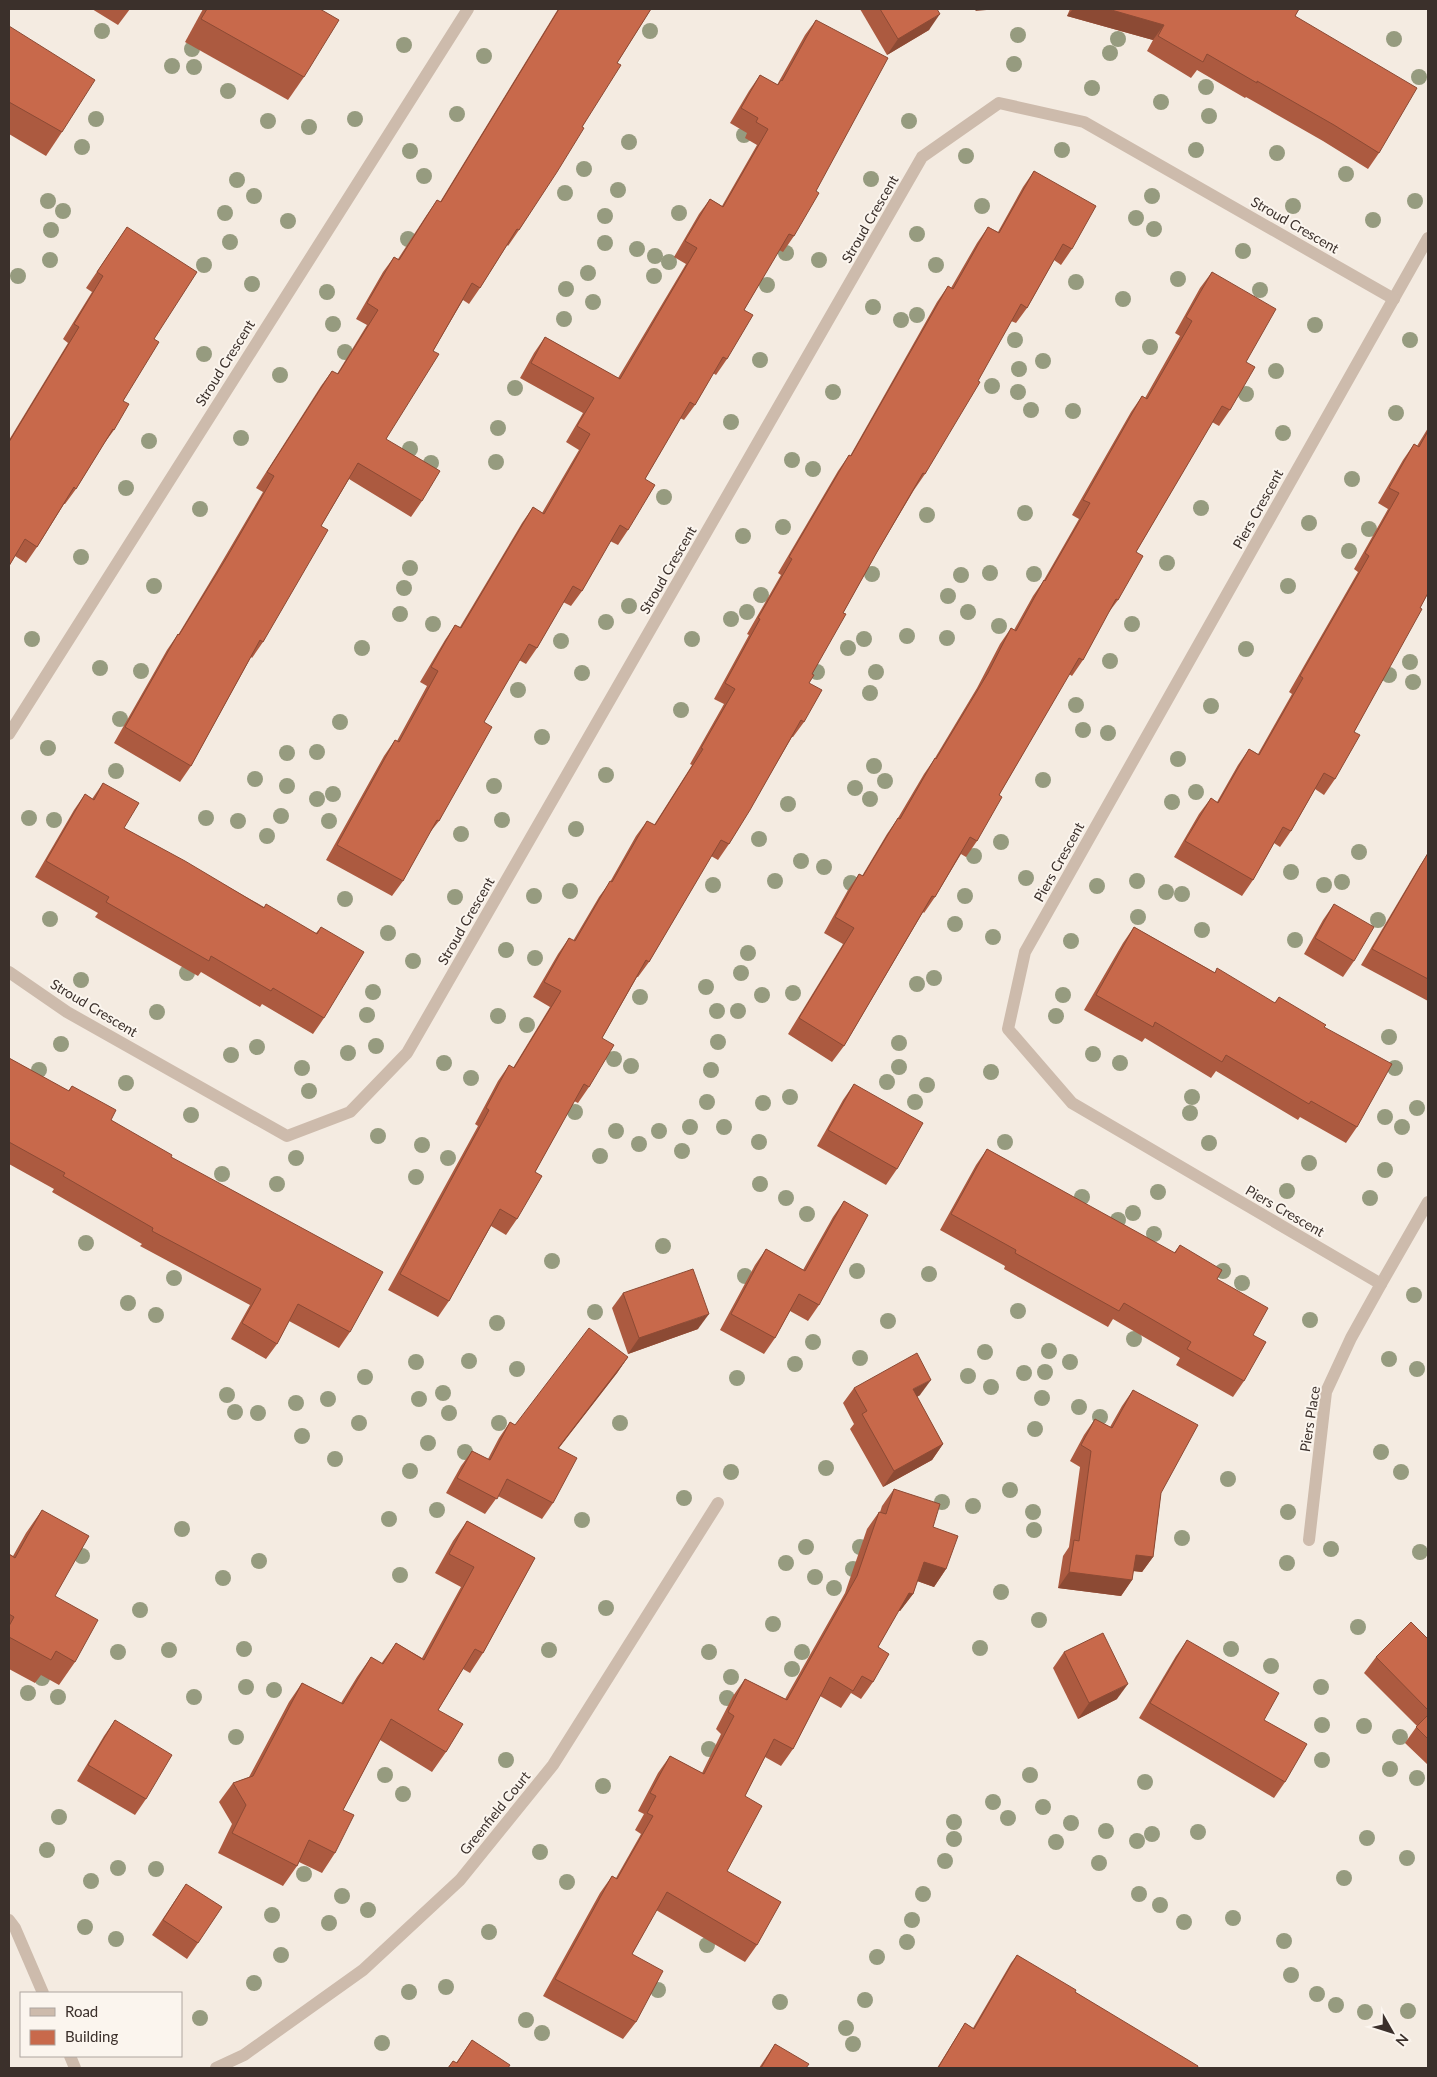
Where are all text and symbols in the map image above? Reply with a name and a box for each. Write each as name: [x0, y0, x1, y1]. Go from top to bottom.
street label: Stroud Crescent: [838, 172, 902, 266]
street label: Stroud Crescent: [1248, 193, 1342, 257]
street label: Stroud Crescent: [191, 316, 258, 409]
street label: Piers Crescent: [1229, 466, 1286, 551]
street label: Stroud Crescent: [636, 523, 700, 617]
street label: Piers Crescent: [1030, 819, 1087, 904]
street label: Stroud Crescent: [434, 874, 498, 968]
street label: Stroud Crescent: [48, 975, 141, 1040]
street label: Piers Crescent: [1243, 1181, 1328, 1240]
street label: Piers Place: [1296, 1385, 1323, 1453]
street label: Greenfield Court: [456, 1767, 534, 1858]
legend: [20, 1992, 182, 2057]
text: Road: [65, 2002, 98, 2020]
north arrow: [1367, 2007, 1417, 2057]
text: Building: [65, 2027, 118, 2045]
text: N: [1392, 2031, 1412, 2050]

